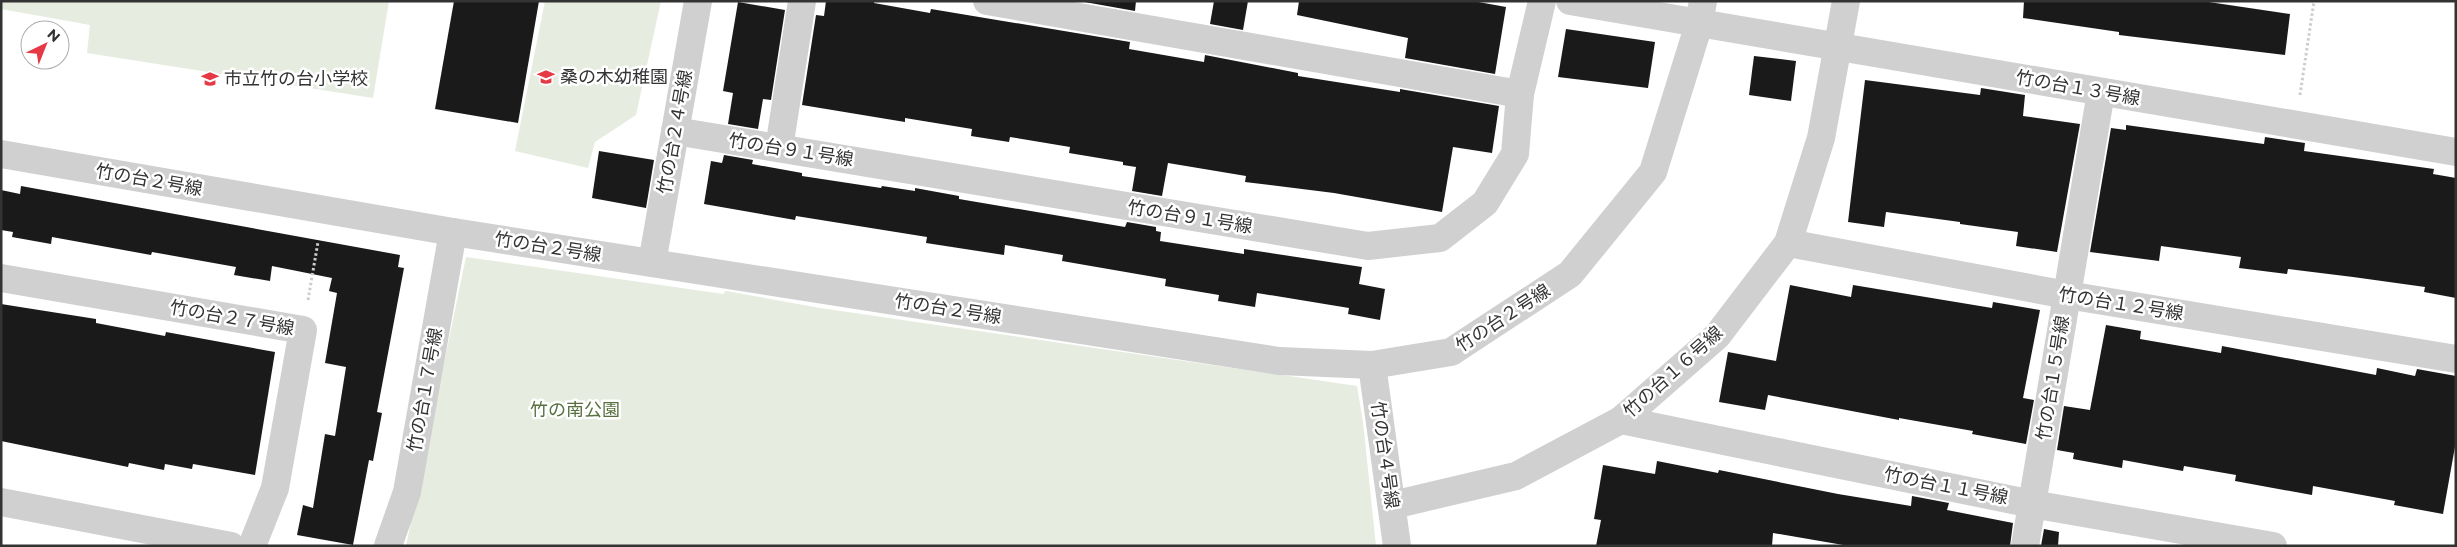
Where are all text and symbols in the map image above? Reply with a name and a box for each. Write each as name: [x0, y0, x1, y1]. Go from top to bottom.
north arrow: [20, 20, 70, 70]
text: N: [44, 25, 64, 46]
place label: 桑の木幼稚園: [560, 66, 668, 88]
street label: 竹の台１３号線: [2014, 66, 2142, 110]
school or university icon: 桑の木幼稚園: [536, 67, 556, 87]
place label: 市立竹の台小学校: [224, 68, 368, 90]
street label: 竹の台２４号線: [653, 68, 697, 196]
school or university icon: 市立竹の台小学校: [200, 69, 220, 89]
street label: 竹の台９１号線: [727, 129, 855, 171]
street label: 竹の台２号線: [94, 160, 204, 200]
street label: 竹の台９１号線: [1126, 196, 1254, 238]
street label: 竹の台２号線: [493, 228, 603, 266]
street label: 竹の台２号線: [1452, 279, 1554, 357]
street label: 竹の台１２号線: [2057, 283, 2185, 325]
street label: 竹の台２号線: [893, 290, 1003, 328]
street label: 竹の台２７号線: [168, 296, 296, 340]
street label: 竹の台１５号線: [2032, 314, 2074, 442]
street label: 竹の台１６号線: [1619, 322, 1727, 422]
street label: 竹の台１７号線: [403, 326, 447, 454]
park label: 竹の南公園: [530, 399, 620, 421]
street label: 竹の台４号線: [1367, 400, 1403, 510]
street label: 竹の台１１号線: [1882, 463, 2010, 509]

